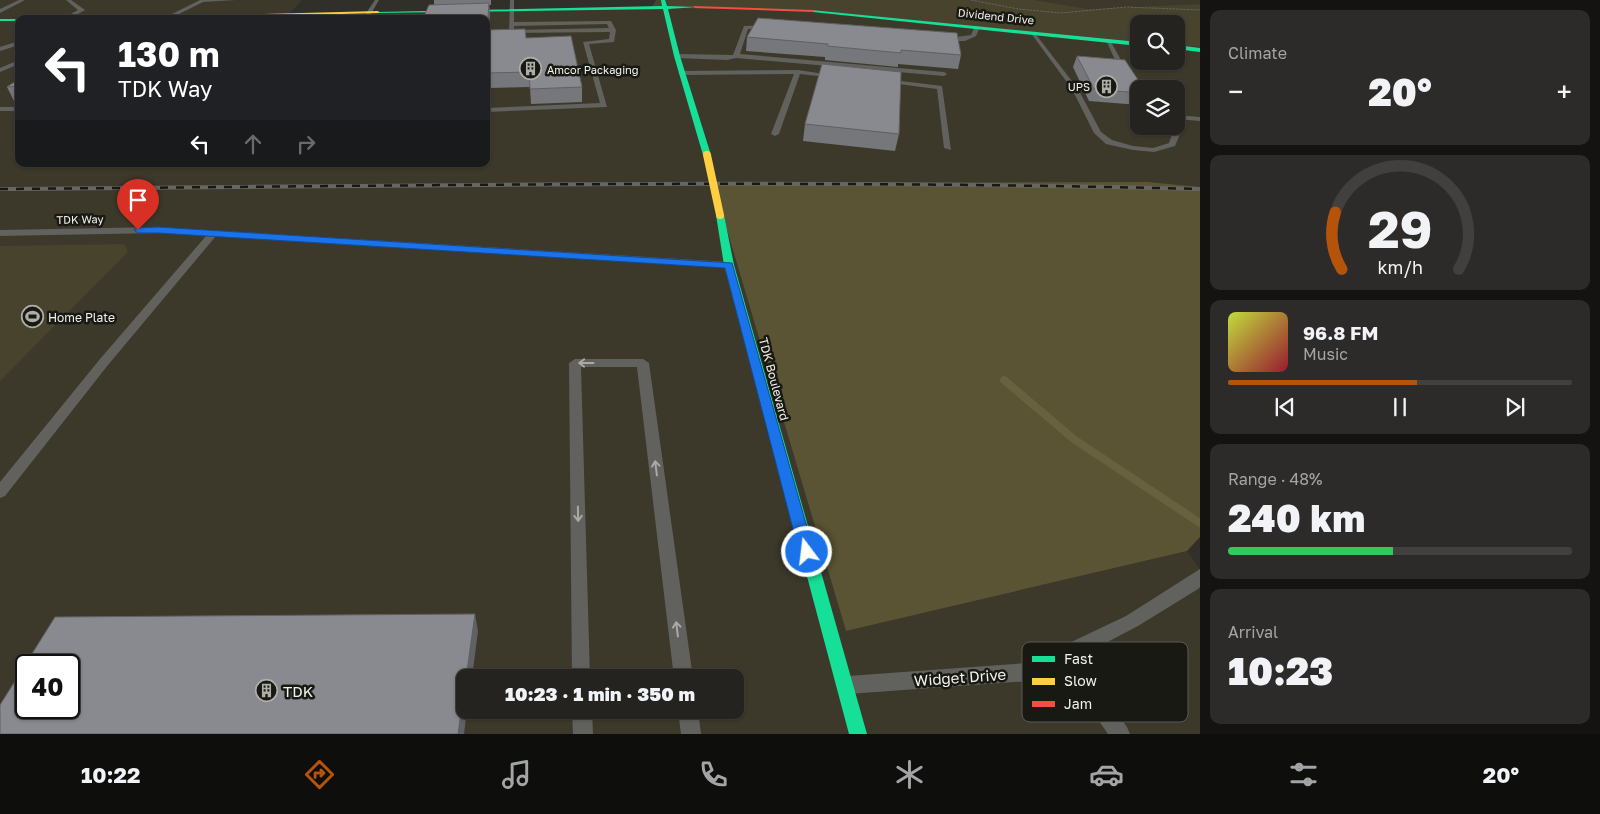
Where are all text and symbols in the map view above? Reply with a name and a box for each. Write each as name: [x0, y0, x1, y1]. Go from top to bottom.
street label: Dividend Drive: [957, 6, 1035, 26]
map controls: [1130, 15, 1185, 135]
button: search: [1130, 15, 1185, 70]
text: 130 m: [118, 33, 220, 75]
icon: left: [35, 35, 100, 100]
text: Climate: [1228, 43, 1287, 63]
building icon: Amcor Packaging: [519, 57, 543, 81]
place label: Amcor Packaging: [547, 63, 639, 76]
text: 20°: [1368, 69, 1432, 114]
building icon: UPS: [1094, 74, 1118, 98]
text: TDK Way: [118, 75, 212, 102]
text: −: [1228, 75, 1243, 108]
text: +: [1557, 75, 1572, 108]
place label: UPS: [1068, 80, 1090, 93]
button: layers: [1130, 80, 1185, 135]
icon: left: [186, 130, 214, 158]
icon: ahead: [239, 130, 267, 158]
icon: right: [292, 130, 320, 158]
pin: [117, 179, 159, 230]
icon: arrive: [124, 186, 152, 214]
text: 29: [1368, 197, 1432, 259]
street label: TDK Way: [56, 212, 104, 226]
text: km/h: [1377, 256, 1423, 278]
sports icon: Home Plate: [20, 305, 44, 329]
place label: Home Plate: [48, 310, 115, 325]
text: 96.8 FM: [1303, 321, 1378, 344]
street label: TDK Boulevard: [756, 336, 792, 422]
text: Music: [1303, 344, 1348, 364]
one-way arrow: [578, 358, 594, 368]
icon: previous: [1271, 393, 1299, 421]
icon: pause: [1386, 393, 1414, 421]
icon: next: [1501, 393, 1529, 421]
one-way arrow: [651, 460, 661, 476]
text: Range · 48%: [1228, 469, 1322, 489]
text: 240 km: [1228, 495, 1365, 540]
one-way arrow: [573, 506, 583, 522]
position arrow: [780, 525, 832, 577]
one-way arrow: [672, 621, 682, 637]
text: Arrival: [1228, 622, 1278, 642]
legend: [1022, 642, 1188, 722]
text: 10:23: [1228, 648, 1333, 693]
text: Fast: [1064, 650, 1093, 667]
speed limit sign: 40: [15, 654, 80, 719]
street label: Widget Drive: [913, 665, 1007, 689]
text: Slow: [1064, 672, 1097, 689]
building icon: TDK: [255, 679, 279, 703]
place label: TDK: [283, 682, 313, 700]
text: 10:23 · 1 min · 350 m: [505, 682, 695, 705]
text: Jam: [1064, 695, 1092, 712]
icon: directions: [302, 757, 337, 792]
icon: music: [499, 757, 534, 792]
icon: phone: [696, 757, 731, 792]
icon: climate: [892, 757, 927, 792]
icon: car: [1089, 757, 1124, 792]
icon: filters: [1286, 757, 1321, 792]
text: 10:22: [81, 761, 140, 788]
text: 20°: [1483, 761, 1519, 788]

